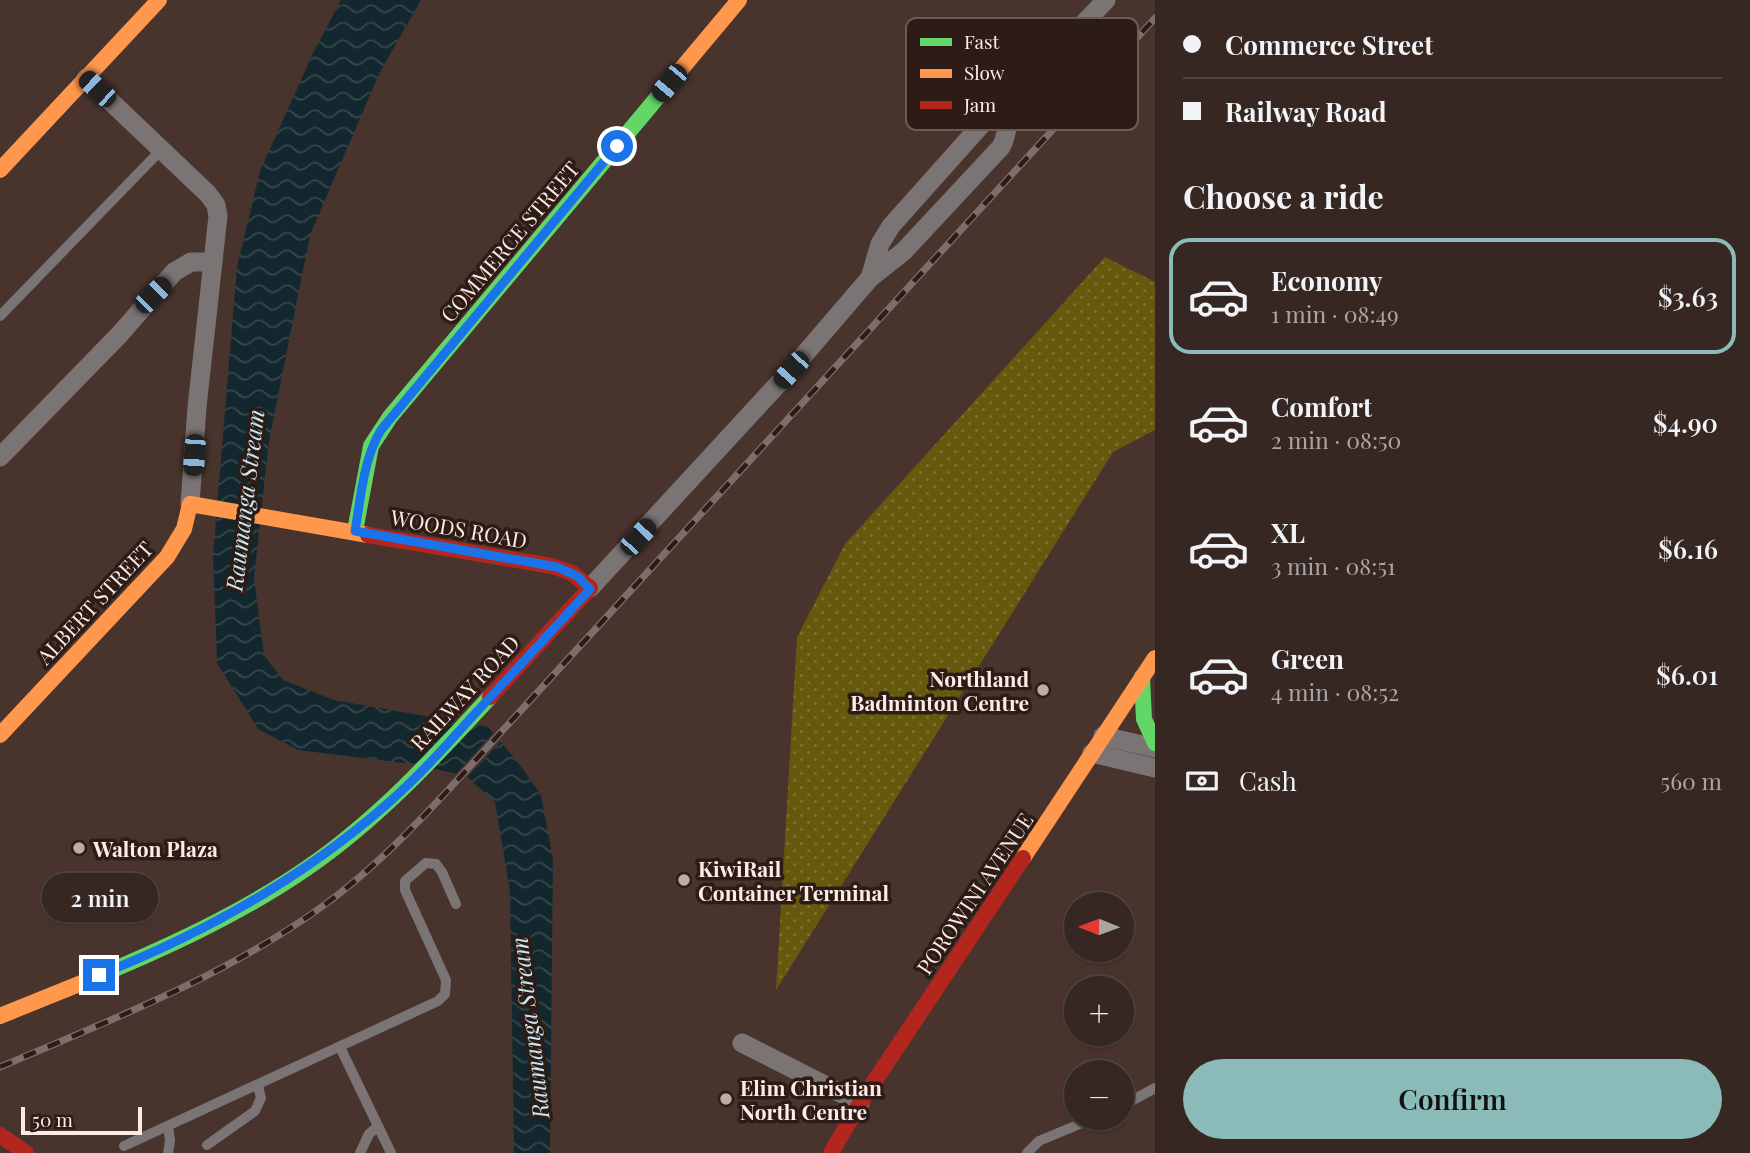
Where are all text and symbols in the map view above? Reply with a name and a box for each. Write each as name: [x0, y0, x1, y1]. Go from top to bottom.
legend: [906, 18, 1138, 130]
text: Commerce Street: [1225, 27, 1433, 62]
text: Fast: [964, 28, 1000, 54]
text: Slow: [964, 59, 1005, 85]
car: [648, 60, 691, 106]
car: [75, 67, 120, 111]
text: Jam: [963, 91, 996, 117]
text: Railway Road: [1225, 94, 1387, 129]
route start: [601, 130, 633, 162]
street label: COMMERCE STREET: [433, 155, 585, 327]
text: Choose a ride: [1183, 174, 1384, 217]
text: Economy: [1271, 263, 1382, 298]
icon: car: [1187, 265, 1250, 328]
car: [131, 273, 176, 317]
text: $3.63: [1658, 279, 1718, 314]
text: 1 min · 08:49: [1271, 298, 1399, 329]
car: [770, 347, 813, 393]
text: Comfort: [1271, 389, 1372, 424]
icon: car: [1187, 391, 1250, 454]
text: $4.90: [1653, 405, 1718, 440]
water label: Raumanga Stream: [217, 407, 271, 594]
text: 2 min · 08:50: [1271, 424, 1401, 455]
car: [183, 433, 206, 477]
street label: WOODS ROAD: [388, 502, 529, 554]
car: [616, 514, 661, 560]
text: XL: [1271, 515, 1305, 550]
icon: car: [1187, 517, 1250, 580]
text: $6.16: [1658, 531, 1718, 566]
street label: ALBERT STREET: [29, 534, 158, 670]
text: 3 min · 08:51: [1271, 550, 1395, 581]
street label: RAILWAY ROAD: [403, 628, 525, 756]
text: Green: [1271, 641, 1344, 676]
icon: car: [1187, 643, 1250, 706]
text: $6.01: [1656, 657, 1718, 692]
place label: Northland Badminton Centre: [850, 664, 1029, 716]
text: 4 min · 08:52: [1271, 676, 1399, 707]
marker: Northland Badminton Centre: [1035, 682, 1051, 698]
icon: cash: [1183, 762, 1221, 800]
text: Cash: [1239, 763, 1297, 798]
text: 560 m: [1661, 765, 1722, 796]
street label: POROWINI AVENUE: [909, 807, 1039, 979]
place label: Walton Plaza: [92, 834, 218, 862]
marker: Walton Plaza: [71, 840, 87, 856]
place label: KiwiRail Container Terminal: [698, 854, 889, 906]
marker: KiwiRail Container Terminal: [676, 872, 692, 888]
callout: 2 min: [41, 874, 157, 922]
text: 2 min: [71, 882, 129, 913]
north arrow: [1064, 892, 1134, 962]
map controls: [1064, 892, 1134, 1130]
water label: Raumanga Stream: [502, 935, 556, 1122]
route end: [83, 959, 115, 991]
button: +: [1064, 976, 1134, 1046]
button: Confirm: [1183, 1059, 1722, 1139]
button: −: [1064, 1060, 1134, 1130]
place label: Elim Christian North Centre: [740, 1073, 882, 1125]
marker: Elim Christian North Centre: [718, 1091, 734, 1107]
scale bar: [21, 1104, 142, 1136]
text: 50 m: [32, 1106, 73, 1132]

